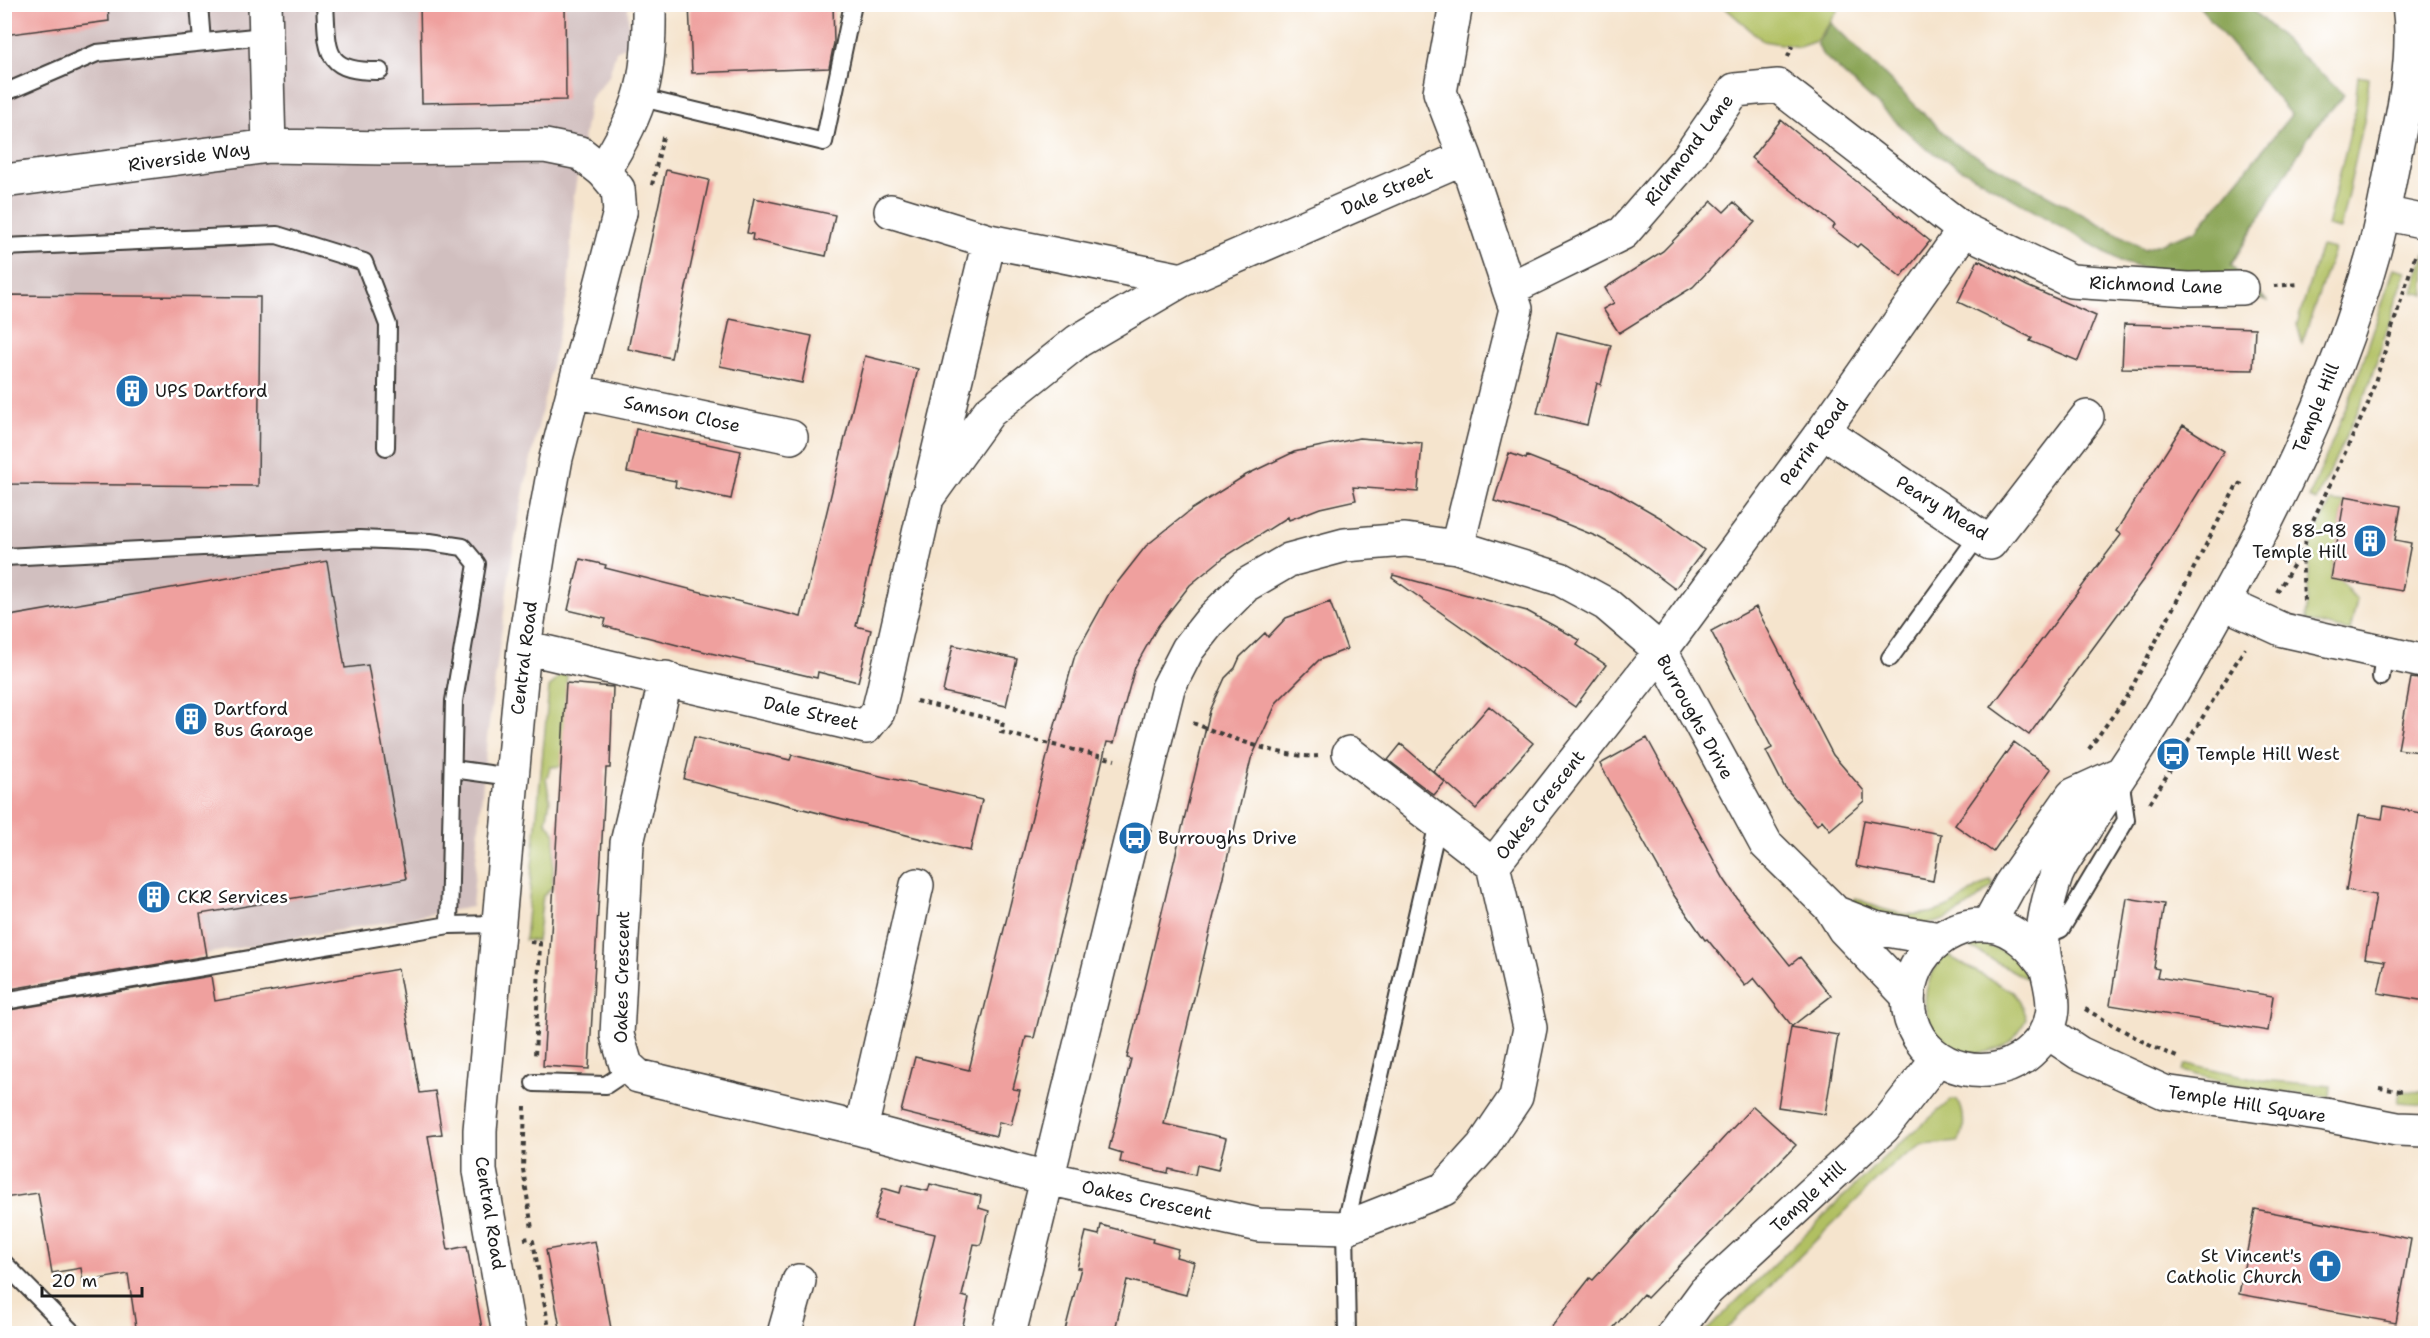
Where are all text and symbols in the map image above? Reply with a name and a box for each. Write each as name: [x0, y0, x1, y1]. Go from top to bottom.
street label: Richmond Lane: [1639, 89, 1739, 211]
street label: Riverside Way: [126, 137, 252, 177]
street label: Dale Street: [1338, 161, 1437, 221]
street label: Richmond Lane: [2089, 271, 2223, 299]
street label: Temple Hill: [2287, 359, 2345, 456]
building icon: UPS Dartford: [114, 373, 150, 409]
place label: UPS Dartford: [155, 379, 268, 403]
street label: Samson Close: [621, 390, 743, 438]
street label: Perrin Road: [1774, 393, 1854, 491]
street label: Peary Mead: [1891, 470, 1993, 546]
place label: 88-98 Temple Hill: [2252, 519, 2348, 564]
building icon: 88-98 Temple Hill: [2352, 523, 2388, 559]
street label: Central Road: [505, 600, 543, 716]
street label: Burroughs Drive: [1651, 650, 1739, 784]
street label: Dale Street: [761, 690, 861, 736]
place label: Dartford Bus Garage: [214, 697, 314, 742]
building icon: Dartford Bus Garage: [173, 701, 209, 737]
bus stop icon: Temple Hill West: [2155, 736, 2191, 772]
place label: Temple Hill West: [2196, 742, 2340, 766]
street label: Oakes Crescent: [1490, 745, 1590, 865]
bus stop icon: Burroughs Drive: [1117, 820, 1153, 856]
place label: Burroughs Drive: [1158, 826, 1297, 850]
building icon: CKR Services: [136, 879, 172, 915]
place label: CKR Services: [177, 885, 288, 909]
street label: Oakes Crescent: [609, 910, 635, 1044]
street label: Temple Hill Square: [2166, 1080, 2328, 1128]
street label: Central Road: [469, 1155, 511, 1271]
street label: Temple Hill: [1765, 1155, 1851, 1238]
street label: Oakes Crescent: [1080, 1174, 1215, 1226]
place label: St Vincent's Catholic Church: [2166, 1244, 2302, 1289]
church icon: St Vincent's Catholic Church: [2307, 1248, 2343, 1284]
scale bar: [42, 1260, 142, 1298]
text: 20 m: [51, 1269, 97, 1293]

